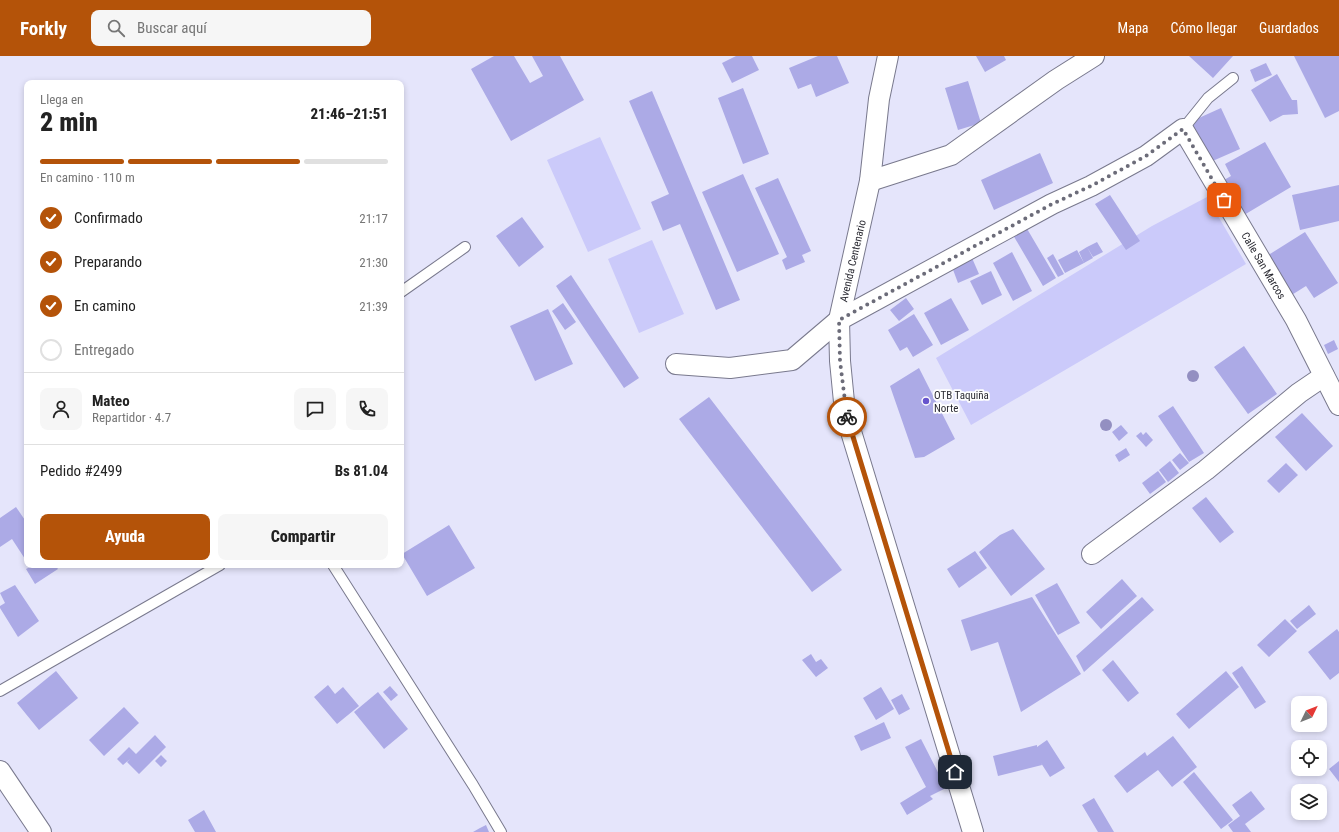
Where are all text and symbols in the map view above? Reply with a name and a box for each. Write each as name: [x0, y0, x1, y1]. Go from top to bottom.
search box: [91, 10, 371, 46]
text: Forkly: [20, 17, 67, 40]
icon: search: [105, 17, 127, 39]
text: Buscar aquí: [137, 19, 207, 37]
text: Mapa: [1118, 20, 1149, 36]
text: Cómo llegar: [1171, 20, 1237, 36]
text: Guardados: [1259, 20, 1319, 36]
text: Llega en: [40, 92, 83, 107]
text: 21:46–21:51: [310, 105, 388, 123]
text: 2 min: [40, 107, 98, 137]
text: En camino · 110 m: [40, 170, 135, 185]
pin: [1207, 183, 1241, 217]
icon: bag: [1213, 189, 1235, 211]
icon: check: [40, 207, 62, 229]
text: Confirmado: [74, 209, 143, 227]
text: 21:17: [359, 211, 388, 226]
street label: Avenida Centenario: [837, 218, 869, 303]
street label: Calle San Marcos: [1239, 230, 1289, 301]
icon: check: [40, 251, 62, 273]
text: Preparando: [74, 253, 142, 271]
text: 21:30: [359, 255, 388, 270]
icon: check: [40, 295, 62, 317]
text: En camino: [74, 297, 136, 315]
text: 21:39: [359, 299, 388, 314]
text: Entregado: [74, 341, 134, 359]
button: person: [40, 388, 82, 430]
button: chat: [294, 388, 336, 430]
button: phone: [346, 388, 388, 430]
place label: OTB Taquiña Norte: [934, 389, 989, 415]
text: Mateo: [92, 392, 130, 410]
marker: OTB Taquiña Norte: [921, 396, 931, 406]
courier: [827, 397, 867, 437]
icon: bike: [836, 406, 858, 428]
text: Repartidor · 4.7: [92, 410, 171, 425]
text: Pedido #2499: [40, 462, 122, 480]
text: Bs 81.04: [335, 462, 388, 480]
button: Ayuda: [40, 514, 210, 560]
button: Compartir: [218, 514, 388, 560]
north arrow: [1291, 696, 1327, 732]
map controls: [1291, 696, 1327, 820]
button: locate: [1291, 740, 1327, 776]
pin: [938, 755, 972, 789]
icon: home: [944, 761, 966, 783]
button: layers: [1291, 784, 1327, 820]

